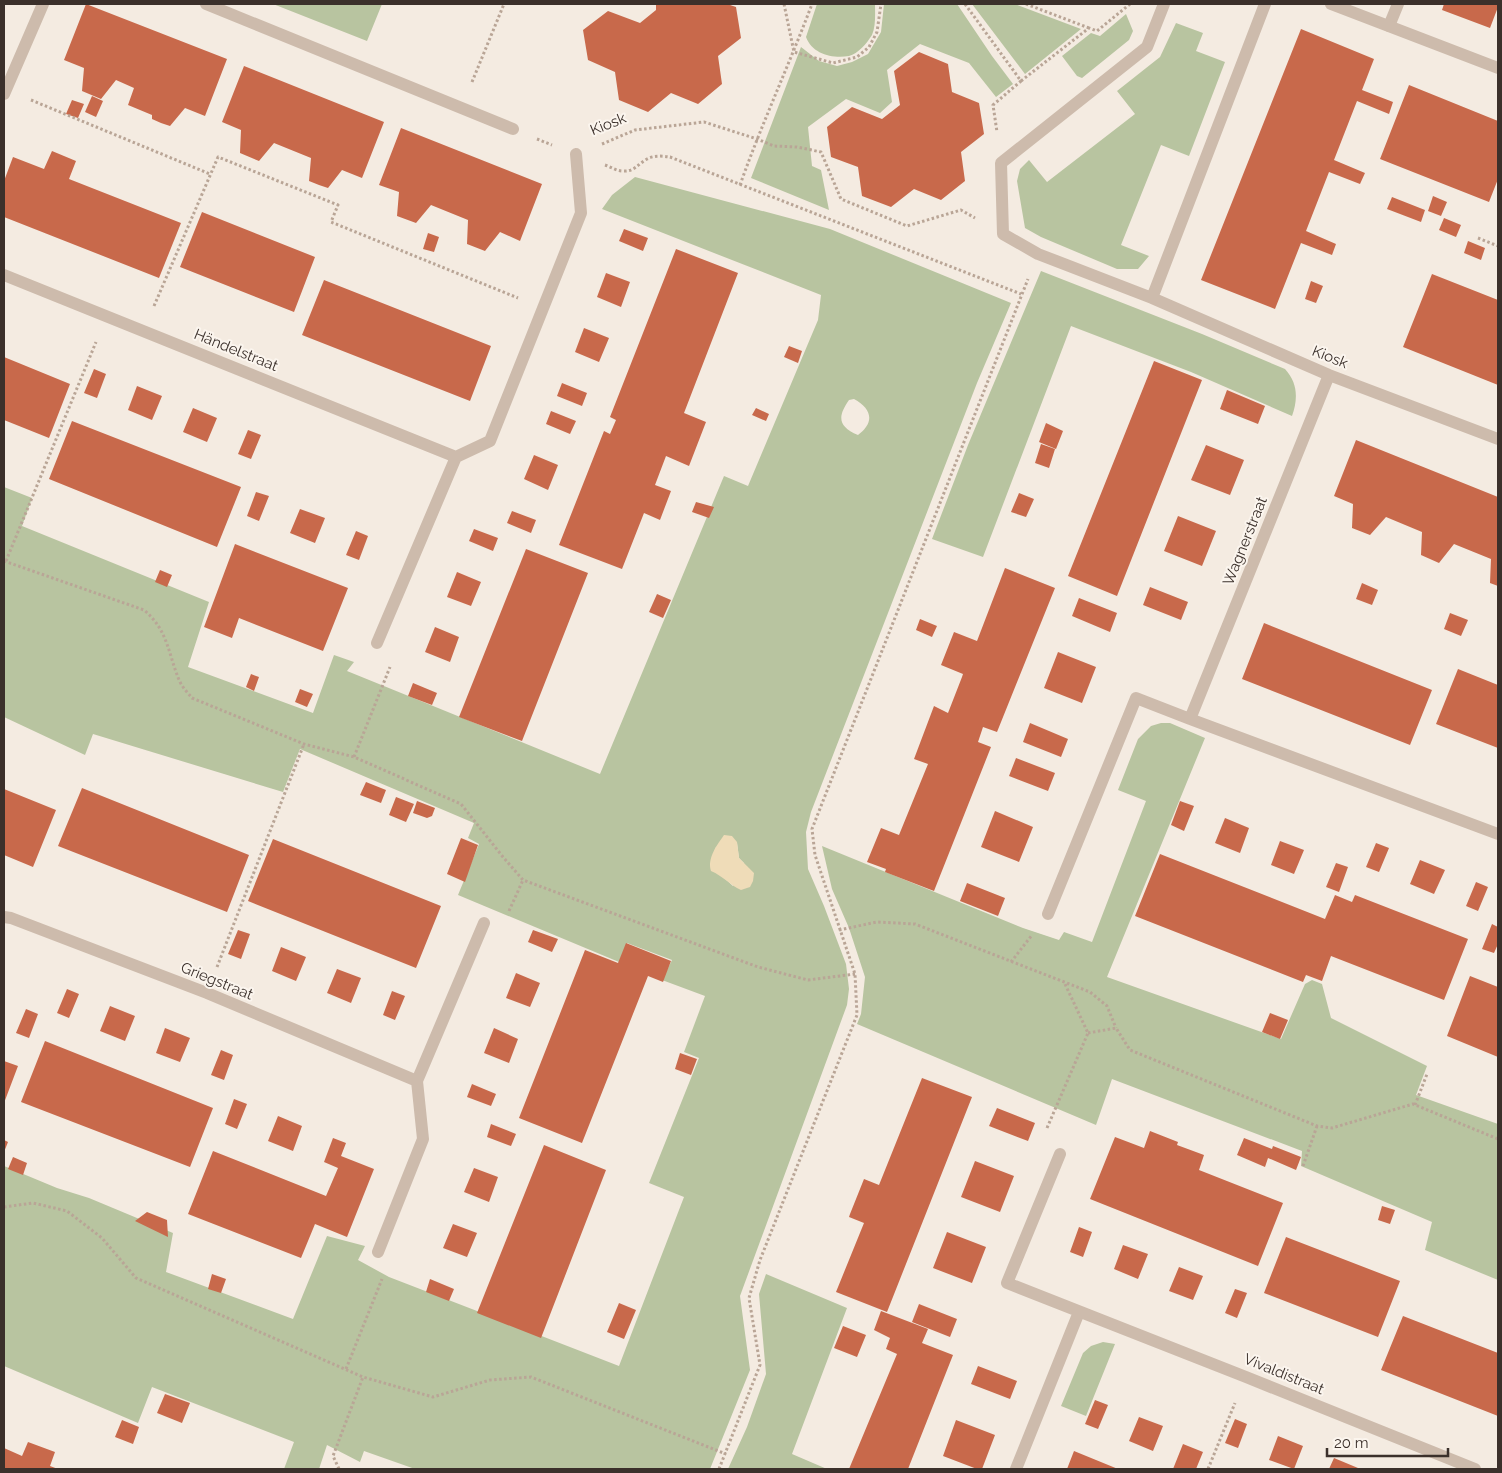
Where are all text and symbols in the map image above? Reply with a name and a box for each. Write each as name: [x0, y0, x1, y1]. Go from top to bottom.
street label: Kiosk: [587, 109, 629, 139]
street label: Händelstraat: [191, 325, 281, 375]
street label: Kiosk: [1309, 342, 1351, 372]
street label: Wagnerstraat: [1219, 494, 1271, 588]
street label: Griegstraat: [178, 958, 256, 1004]
street label: Vivaldistraat: [1241, 1350, 1327, 1398]
scale bar: [1327, 1426, 1448, 1458]
text: 20 m: [1334, 1434, 1369, 1452]

